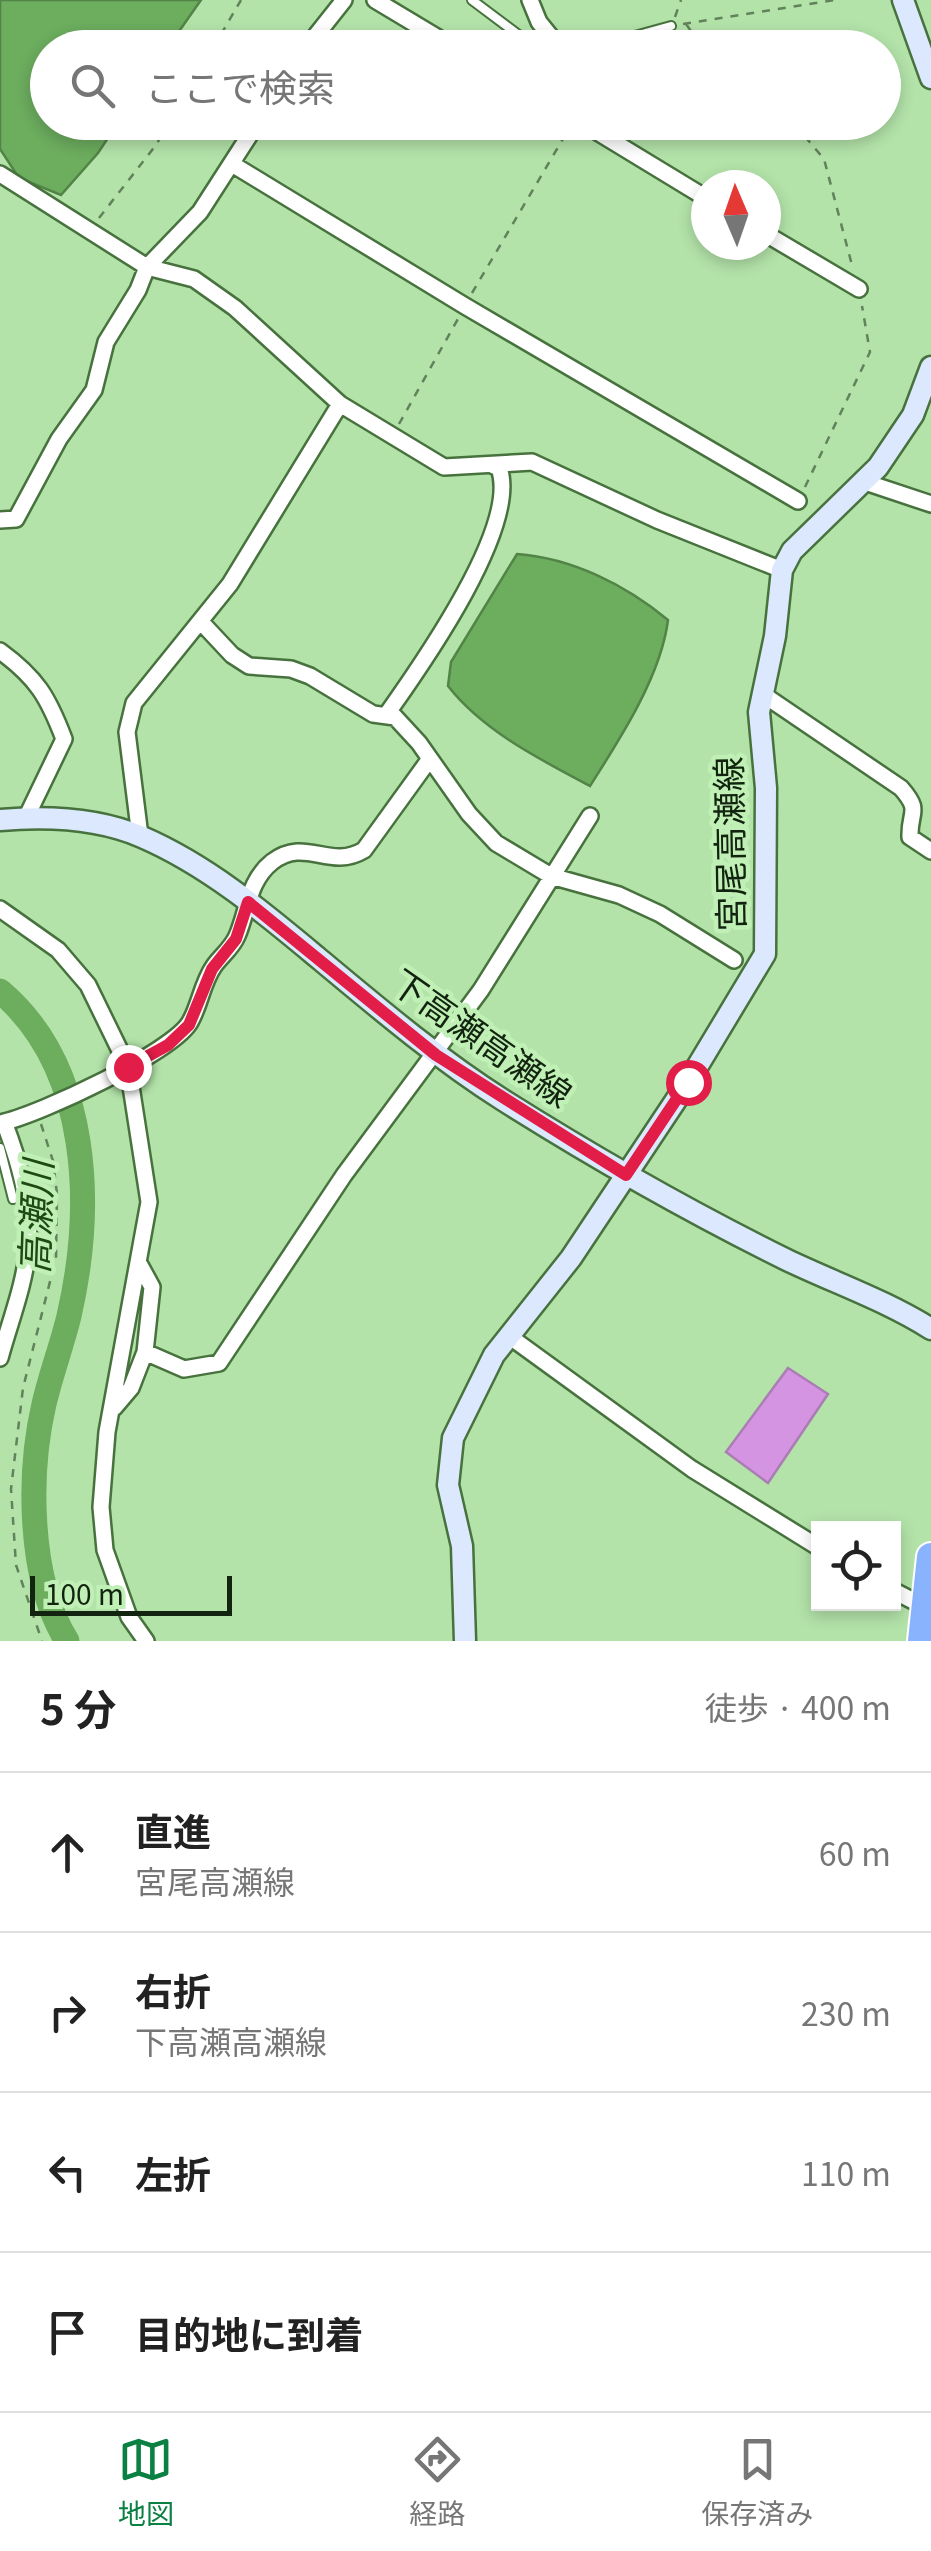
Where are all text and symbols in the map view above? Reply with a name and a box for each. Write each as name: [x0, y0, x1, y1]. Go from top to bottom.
search box: [30, 30, 901, 140]
icon: search: [65, 58, 120, 113]
text: ここで検索: [145, 58, 335, 113]
north arrow: [691, 170, 781, 260]
street label: 宮尾高瀬線: [700, 756, 755, 932]
street label: 下高瀬高瀬線: [382, 955, 584, 1117]
route end: [106, 1045, 152, 1091]
route start: [666, 1060, 712, 1106]
water label: 高瀬川: [4, 1155, 63, 1275]
map controls: [811, 1521, 901, 1611]
button: locate: [811, 1521, 901, 1611]
scale bar: [30, 1571, 232, 1616]
text: 100 m: [45, 1573, 124, 1613]
text: 5 分: [40, 1676, 116, 1737]
text: 徒歩 · 400 m: [705, 1683, 891, 1729]
text: 直進: [135, 1802, 211, 1857]
icon: ahead: [40, 1825, 95, 1880]
text: 60 m: [819, 1829, 891, 1875]
text: 宮尾高瀬線: [135, 1857, 295, 1903]
text: 右折: [135, 1962, 211, 2017]
icon: right: [40, 1985, 95, 2040]
text: 230 m: [801, 1989, 891, 2035]
text: 下高瀬高瀬線: [135, 2017, 327, 2063]
icon: left: [40, 2145, 95, 2200]
text: 左折: [135, 2145, 211, 2200]
text: 110 m: [801, 2149, 891, 2195]
icon: arrive: [40, 2305, 95, 2360]
text: 目的地に到着: [135, 2305, 363, 2360]
tab: 地図: [118, 2432, 174, 2532]
tab: 経路: [409, 2432, 465, 2532]
tab: 保存済み: [701, 2432, 813, 2532]

